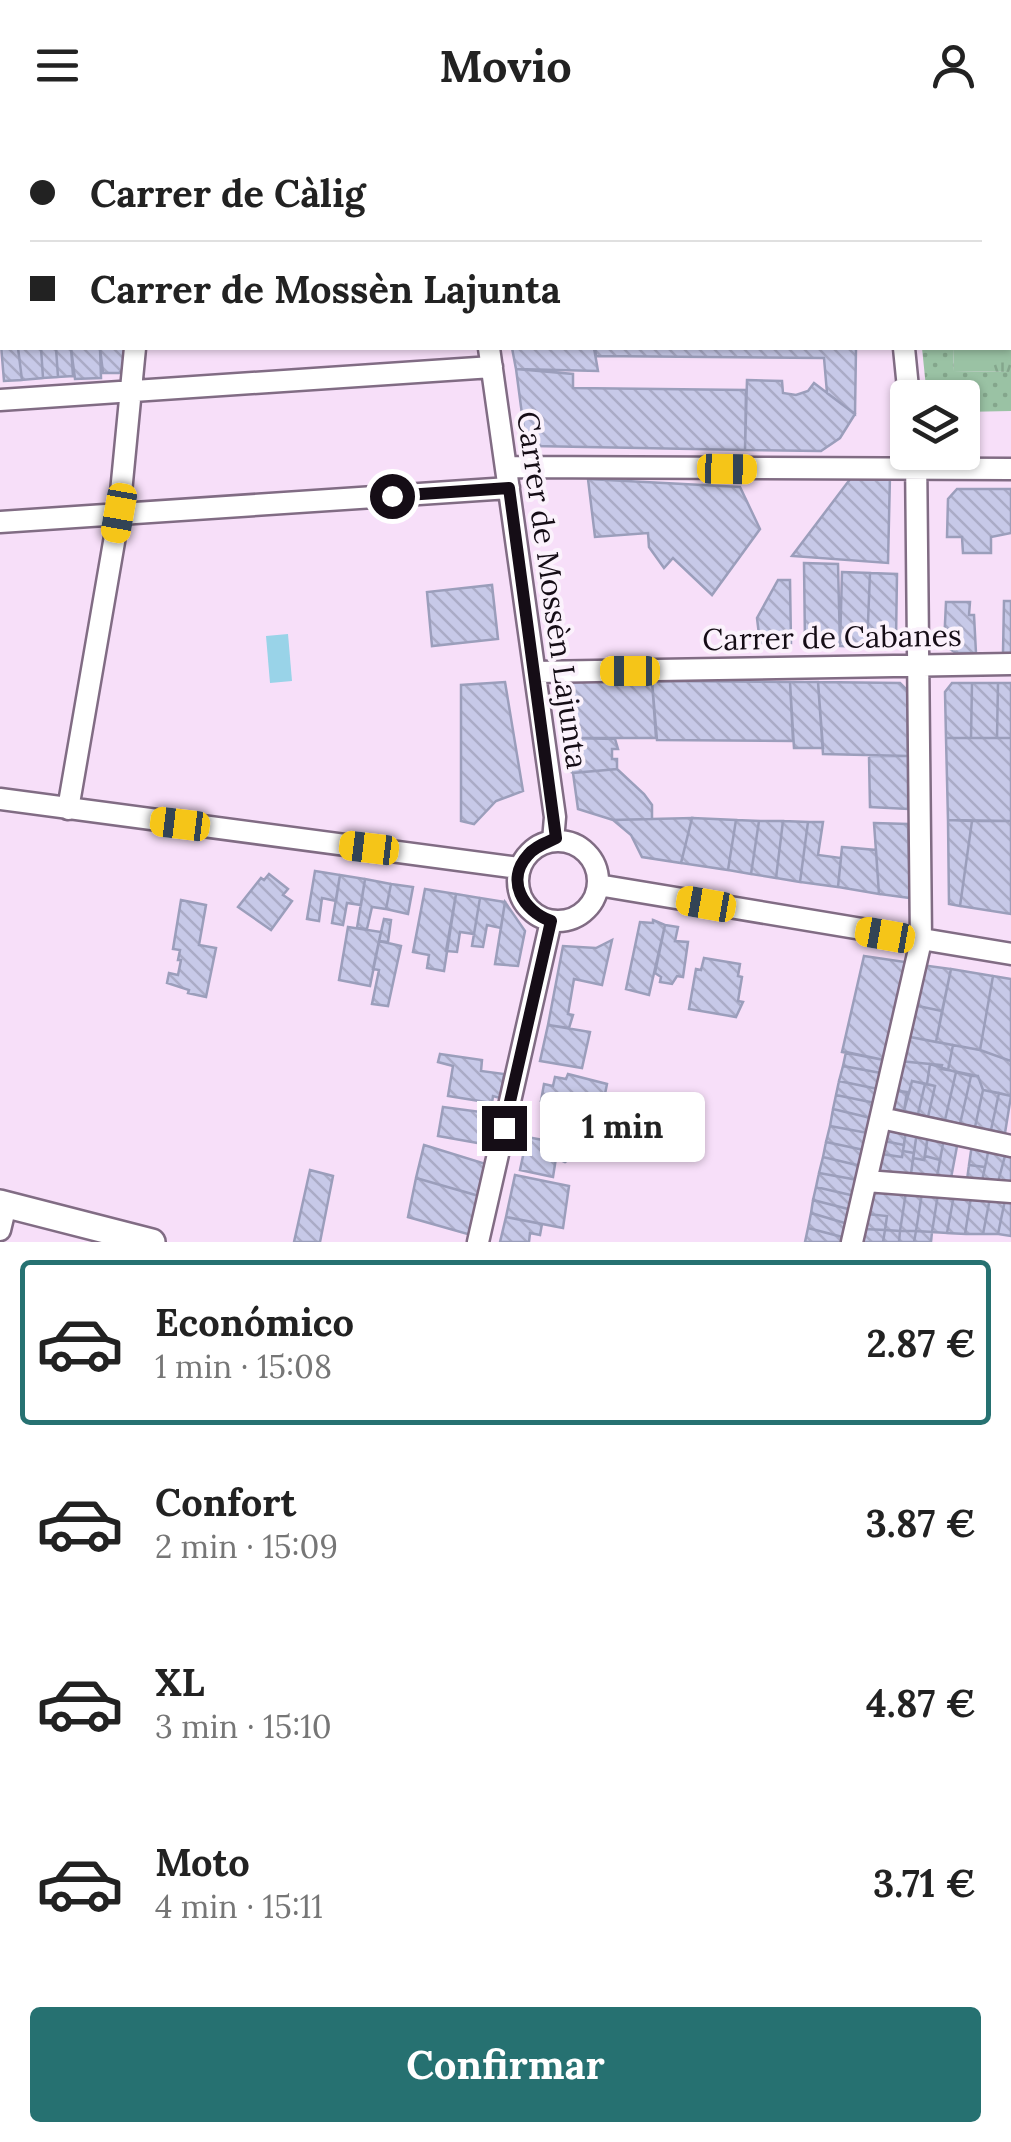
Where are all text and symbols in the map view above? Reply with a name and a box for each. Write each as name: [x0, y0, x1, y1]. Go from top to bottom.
text: Movio: [439, 37, 572, 94]
icon: menu: [30, 38, 85, 93]
icon: person: [926, 38, 981, 93]
text: Carrer de Càlig: [90, 169, 366, 217]
text: Carrer de Mossèn Lajunta: [90, 265, 561, 313]
map controls: [890, 380, 980, 470]
button: layers: [890, 380, 980, 470]
street label: Carrer de Mossèn Lajunta: [508, 409, 597, 771]
car: [697, 453, 757, 485]
route start: [370, 474, 415, 519]
car: [99, 481, 139, 545]
street label: Carrer de Cabanes: [702, 616, 962, 658]
car: [600, 656, 660, 686]
car: [148, 805, 212, 843]
car: [337, 829, 401, 867]
car: [674, 884, 738, 924]
car: [853, 915, 917, 955]
callout: 1 min: [539, 1093, 704, 1163]
route end: [482, 1106, 527, 1151]
text: 1 min: [582, 1106, 663, 1147]
icon: car: [35, 1298, 125, 1388]
text: Económico: [155, 1298, 354, 1346]
text: 2.87 €: [867, 1319, 976, 1367]
text: 1 min · 15:08: [155, 1346, 332, 1387]
icon: car: [35, 1478, 125, 1568]
text: Confort: [155, 1478, 296, 1526]
text: 3.87 €: [866, 1499, 976, 1547]
text: 2 min · 15:09: [155, 1526, 338, 1567]
icon: car: [35, 1658, 125, 1748]
text: XL: [155, 1658, 205, 1706]
text: 4.87 €: [866, 1679, 976, 1727]
text: 3 min · 15:10: [155, 1706, 332, 1747]
icon: car: [35, 1838, 125, 1928]
text: Moto: [155, 1838, 250, 1886]
text: 3.71 €: [873, 1859, 976, 1907]
text: 4 min · 15:11: [155, 1886, 323, 1927]
button: Confirmar: [30, 2007, 981, 2122]

